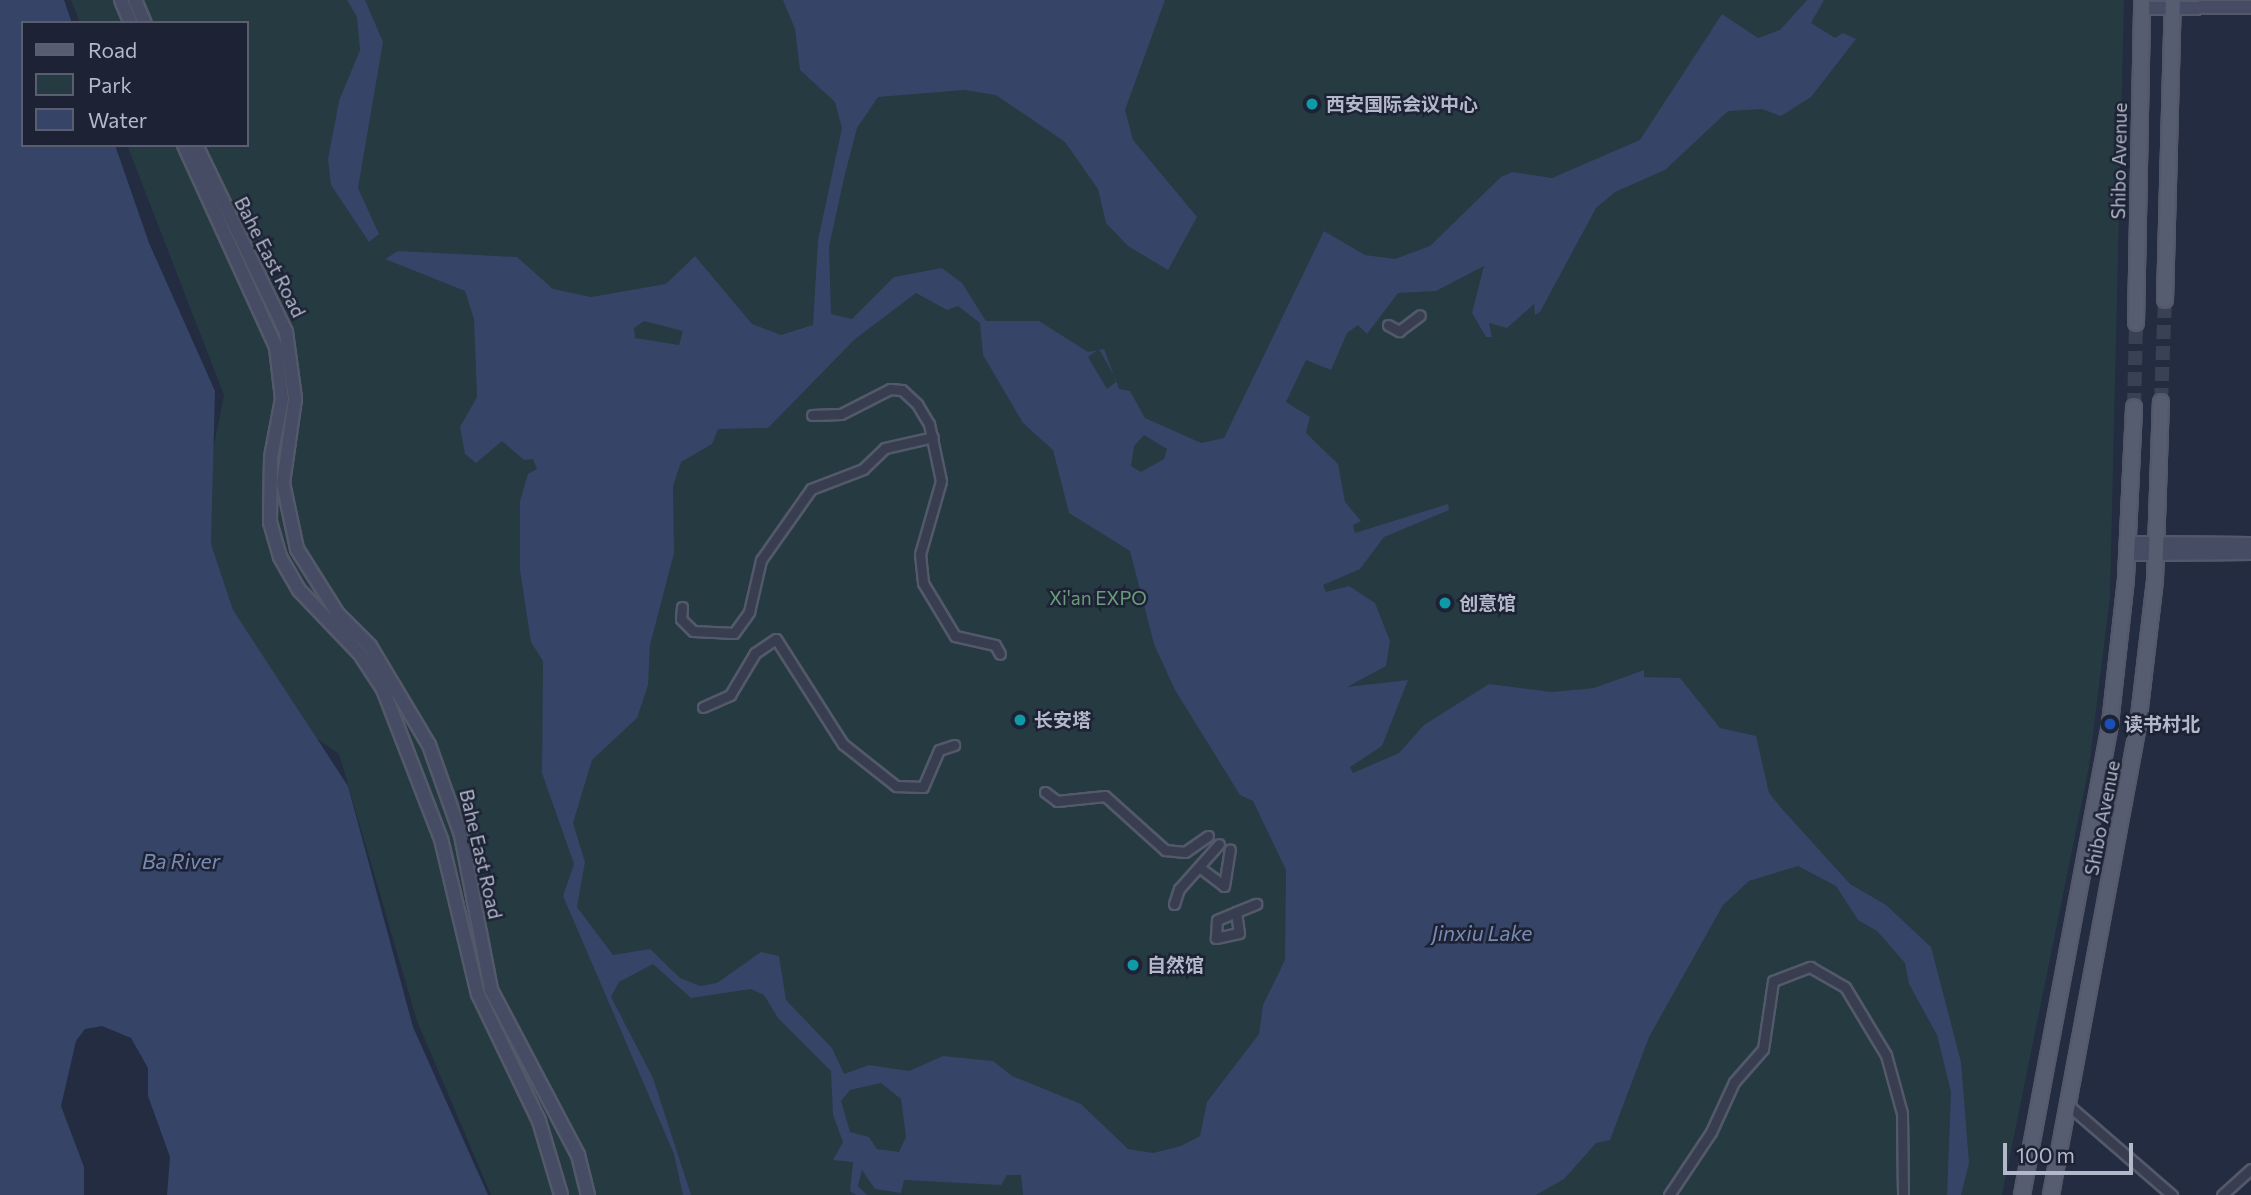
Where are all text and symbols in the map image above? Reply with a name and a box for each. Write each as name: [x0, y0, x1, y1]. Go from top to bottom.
legend: [21, 21, 248, 147]
text: Road: [88, 37, 137, 62]
text: Park: [88, 72, 132, 97]
place label: 西安国际会议中心: [1326, 93, 1478, 115]
marker: 西安国际会议中心: [1304, 96, 1320, 112]
street label: Shibo Avenue: [2107, 103, 2131, 219]
text: Water: [88, 107, 147, 132]
street label: Bahe East Road: [230, 193, 310, 321]
park label: Xi'an EXPO: [1049, 587, 1147, 609]
place label: 创意馆: [1459, 592, 1516, 614]
marker: 创意馆: [1437, 595, 1453, 611]
place label: 长安塔: [1034, 709, 1091, 731]
marker: 长安塔: [1012, 712, 1028, 728]
place label: 读书村北: [2124, 713, 2200, 735]
marker: 读书村北: [2102, 716, 2118, 732]
street label: Shibo Avenue: [2080, 759, 2124, 877]
street label: Bahe East Road: [455, 787, 507, 921]
water label: Ba River: [142, 848, 220, 874]
water label: Jinxiu Lake: [1432, 920, 1532, 946]
place label: 自然馆: [1147, 954, 1204, 976]
marker: 自然馆: [1125, 957, 1141, 973]
scale bar: [2006, 1128, 2136, 1172]
text: 100 m: [2016, 1142, 2075, 1167]

